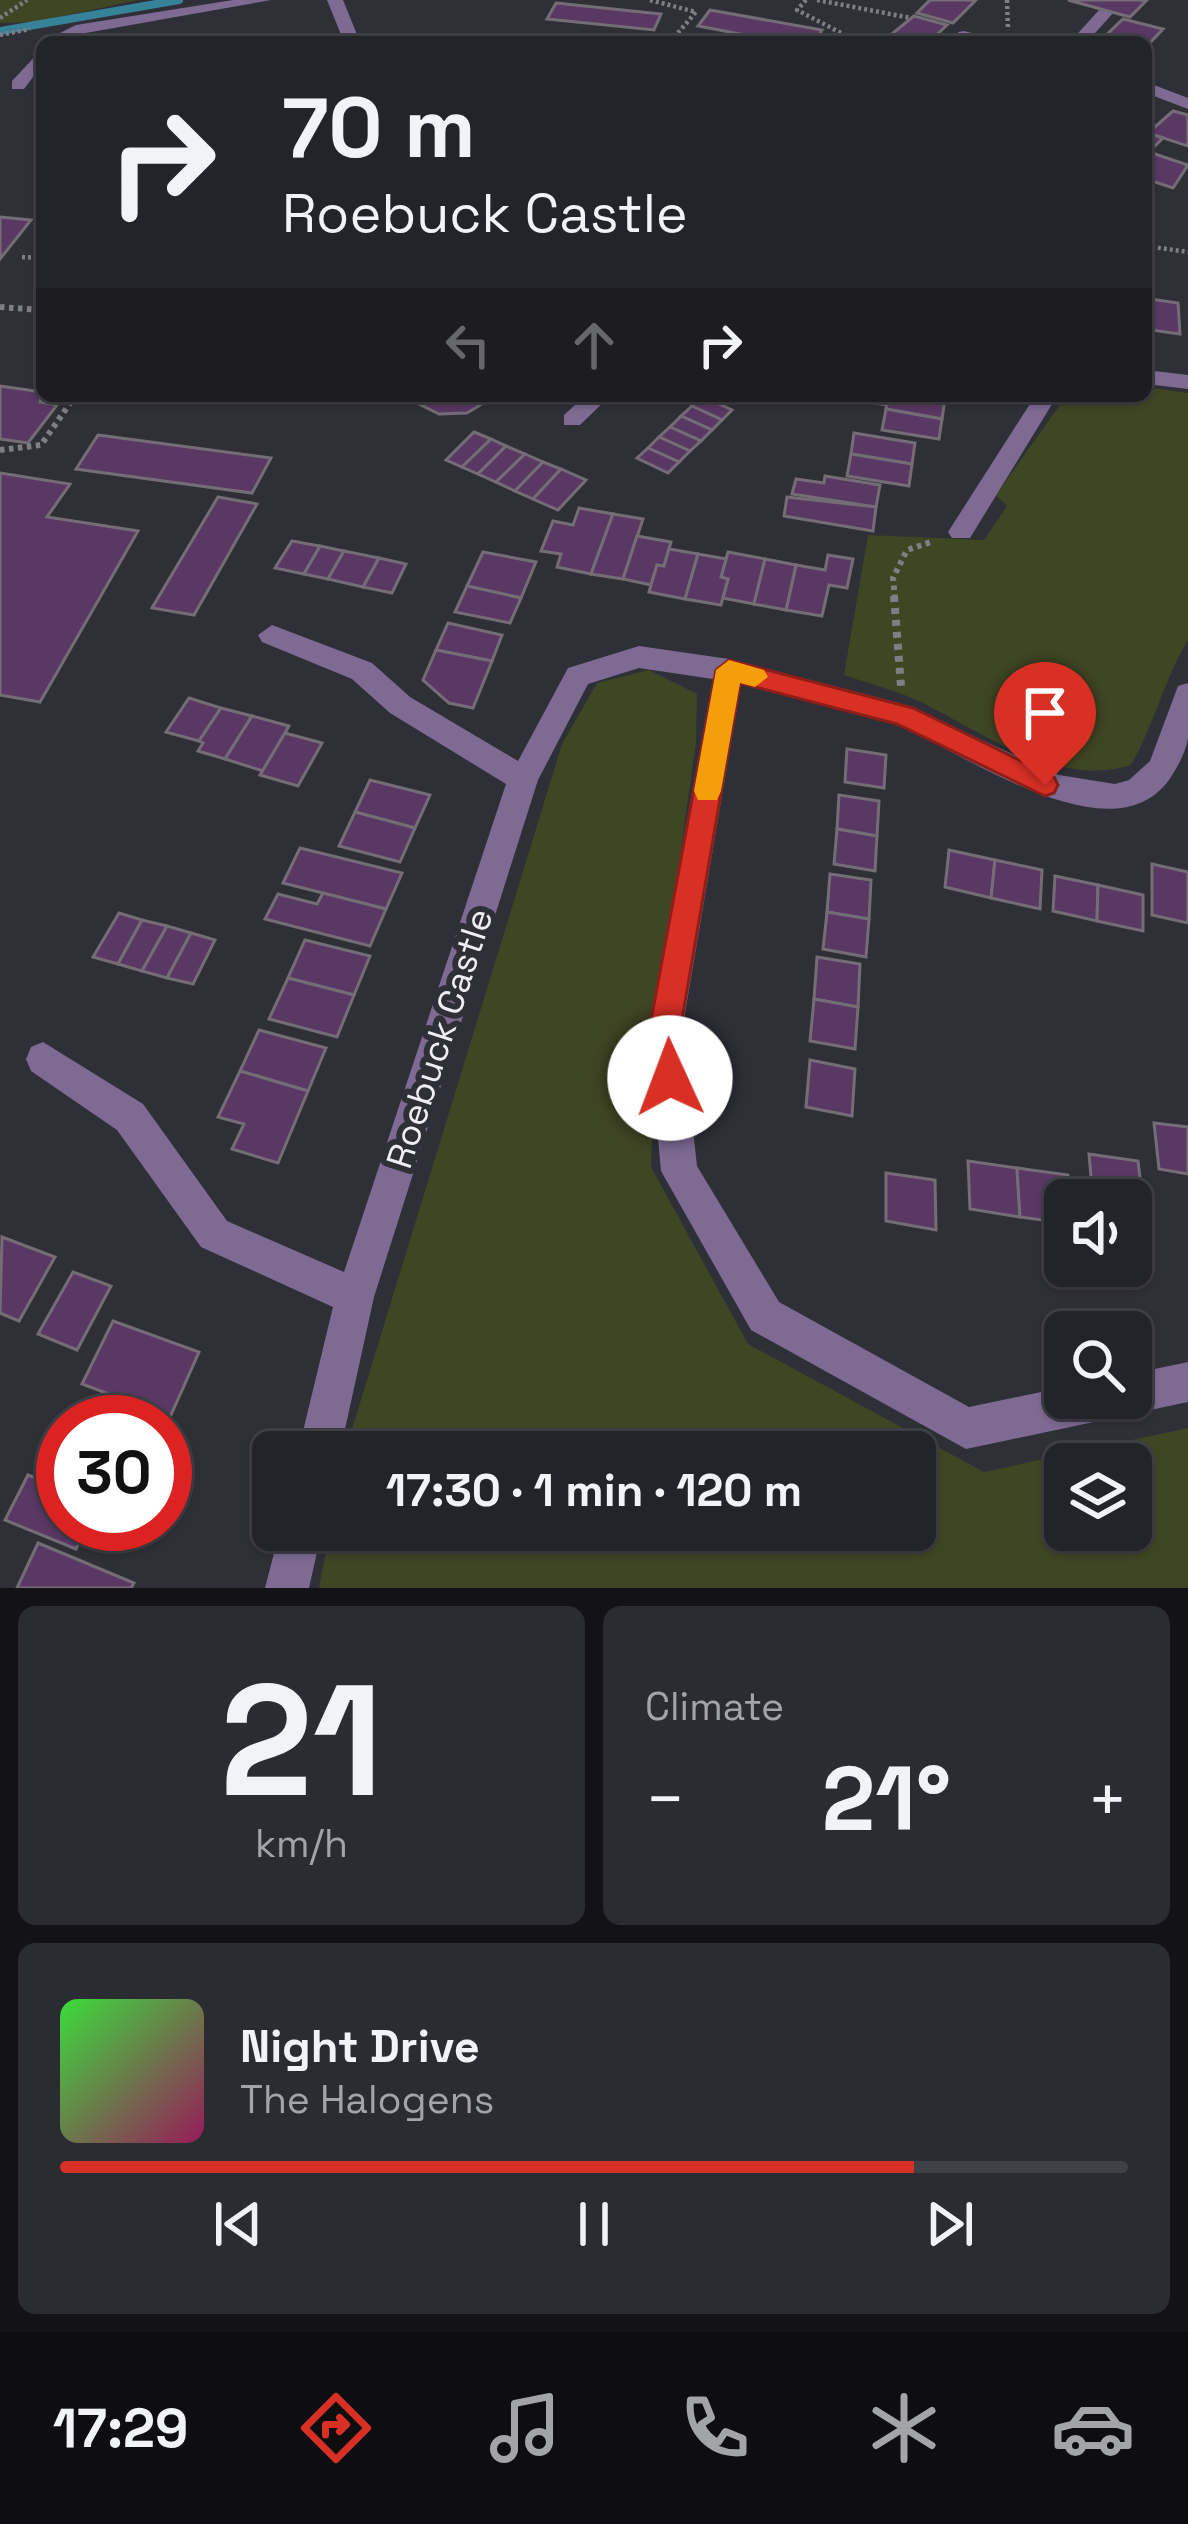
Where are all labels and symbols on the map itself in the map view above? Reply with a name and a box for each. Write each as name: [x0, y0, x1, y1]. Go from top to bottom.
pin: [994, 662, 1096, 785]
street label: Roebuck Castle: [376, 903, 504, 1174]
position arrow: [607, 1015, 733, 1141]
speed limit sign: 30: [36, 1395, 192, 1551]

